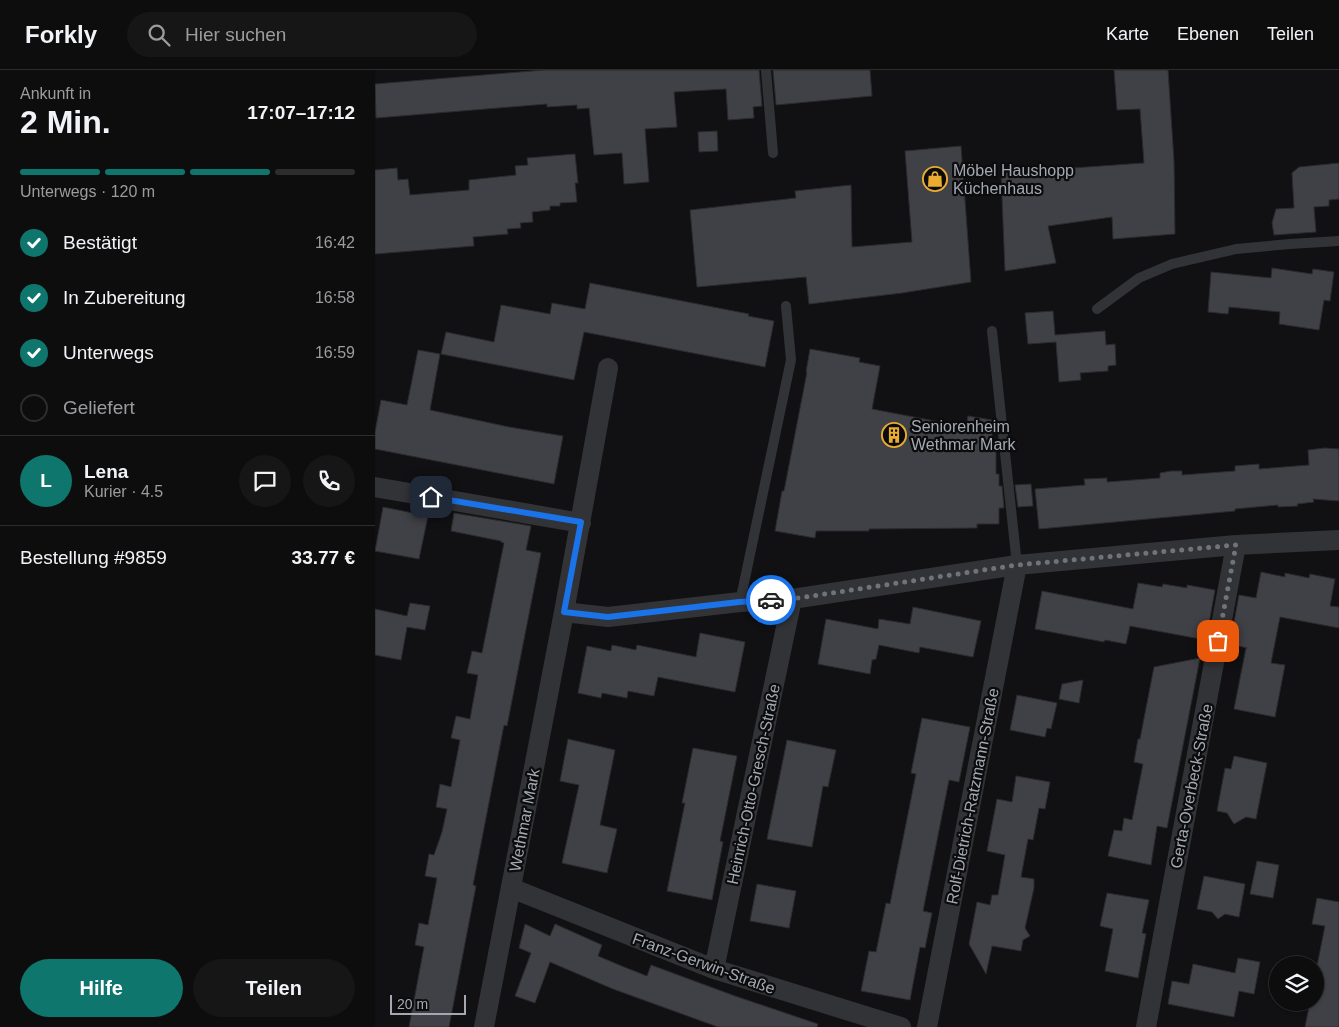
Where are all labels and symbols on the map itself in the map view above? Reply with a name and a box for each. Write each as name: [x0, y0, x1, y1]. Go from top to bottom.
place label: Möbel Haushopp Küchenhaus: [953, 162, 1074, 197]
shop icon: Möbel Haushopp Küchenhaus: [922, 166, 948, 192]
place label: Seniorenheim Wethmar Mark: [911, 418, 1017, 453]
building icon: Seniorenheim Wethmar Mark: [881, 422, 907, 448]
pin: [410, 476, 452, 518]
courier: [746, 575, 796, 625]
pin: [1197, 620, 1239, 662]
street label: Heinrich-Otto-Gresch-Straße: [724, 682, 783, 886]
street label: Rolf-Dietrich-Ratzmann-Straße: [943, 687, 1002, 906]
street label: Gerta-Overbeck-Straße: [1167, 702, 1216, 870]
street label: Wethmar Mark: [506, 766, 543, 873]
street label: Franz-Gerwin-Straße: [630, 930, 777, 997]
scale bar: [390, 992, 466, 1015]

